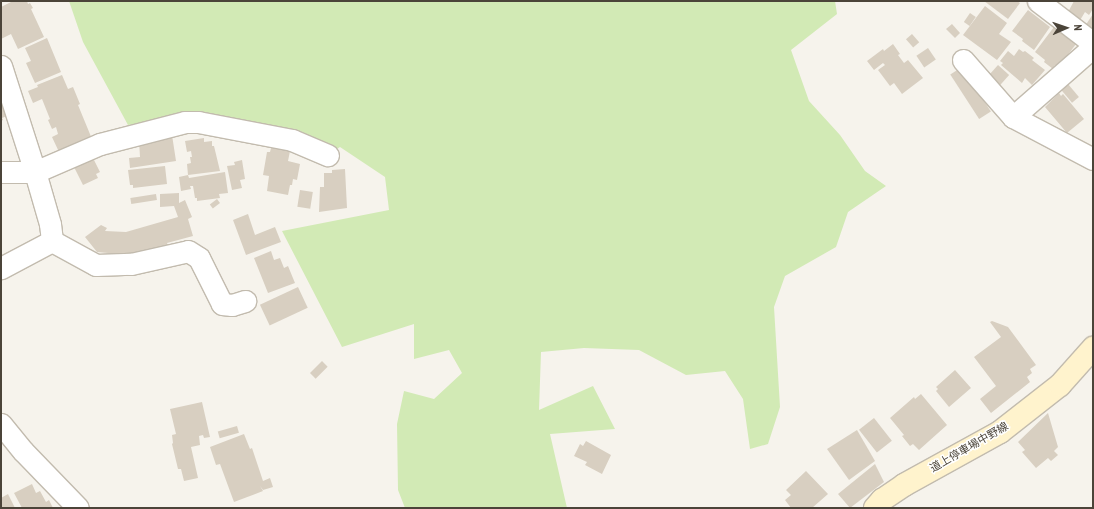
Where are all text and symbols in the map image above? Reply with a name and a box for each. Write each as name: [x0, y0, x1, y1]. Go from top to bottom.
north arrow: [1046, 8, 1086, 48]
text: N: [1071, 24, 1085, 31]
street label: 道上停車場中野線: [928, 419, 1010, 475]

